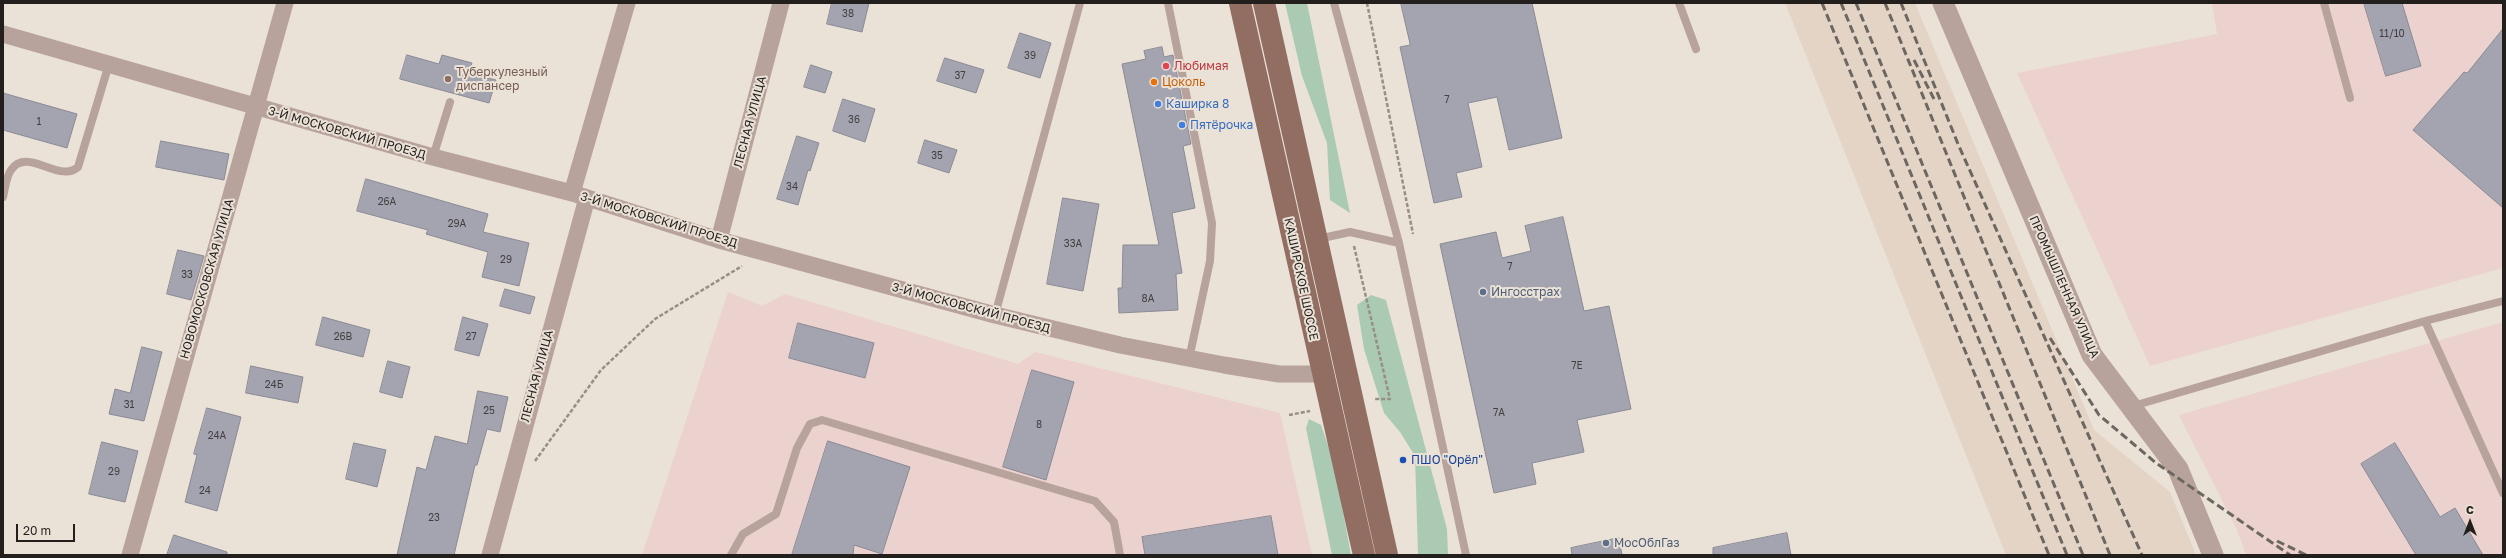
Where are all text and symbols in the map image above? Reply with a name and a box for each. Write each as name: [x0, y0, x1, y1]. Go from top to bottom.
house number: 38: [842, 8, 854, 20]
house number: 11/10: [2379, 28, 2405, 40]
house number: 39: [1024, 50, 1036, 62]
place label: Любимая: [1174, 59, 1229, 73]
marker: Любимая: [1161, 61, 1171, 71]
place label: Туберкулезный диспансер: [456, 65, 548, 93]
house number: 37: [954, 70, 966, 82]
marker: Туберкулезный диспансер: [443, 74, 453, 84]
street label: ЛЕСНАЯ УЛИЦА: [731, 74, 769, 170]
place label: Цоколь: [1162, 75, 1205, 89]
marker: Цоколь: [1149, 77, 1159, 87]
house number: 7: [1444, 94, 1450, 106]
place label: Каширка 8: [1166, 97, 1229, 111]
marker: Каширка 8: [1153, 99, 1163, 109]
street label: 3-Й МОСКОВСКИЙ ПРОЕЗД: [267, 104, 427, 162]
house number: 36: [848, 114, 860, 126]
house number: 1: [37, 116, 41, 128]
place label: Пятёрочка: [1190, 118, 1253, 132]
marker: Пятёрочка: [1177, 120, 1187, 130]
house number: 35: [931, 150, 943, 162]
house number: 34: [786, 181, 798, 193]
street label: 3-Й МОСКОВСКИЙ ПРОЕЗД: [579, 189, 739, 251]
house number: 26А: [378, 196, 396, 208]
street label: НОВОМОСКОВСКАЯ УЛИЦА: [177, 197, 237, 361]
street label: ПРОМЫШЛЕННАЯ УЛИЦА: [2026, 214, 2102, 360]
street label: КАШИРСКОЕ ШОССЕ: [1281, 216, 1321, 342]
house number: 29А: [448, 218, 466, 230]
house number: 33А: [1064, 238, 1082, 250]
house number: 29: [500, 254, 512, 266]
house number: 7: [1507, 261, 1513, 273]
house number: 33: [181, 269, 193, 281]
street label: 3-Й МОСКОВСКИЙ ПРОЕЗД: [890, 280, 1052, 336]
place label: Ингосстрах: [1491, 285, 1560, 299]
marker: Ингосстрах: [1478, 287, 1488, 297]
house number: 8А: [1142, 293, 1154, 305]
street label: ЛЕСНАЯ УЛИЦА: [518, 328, 556, 424]
house number: 26В: [334, 331, 352, 343]
house number: 27: [465, 331, 477, 343]
house number: 7Е: [1571, 360, 1583, 372]
house number: 24Б: [265, 379, 283, 391]
house number: 31: [124, 399, 134, 411]
house number: 25: [483, 405, 495, 417]
house number: 7А: [1493, 407, 1505, 419]
house number: 8: [1036, 419, 1042, 431]
house number: 24А: [208, 430, 226, 442]
place label: ПШО "Орёл": [1411, 453, 1483, 467]
marker: ПШО "Орёл": [1398, 455, 1408, 465]
house number: 29: [108, 466, 120, 478]
house number: 24: [199, 485, 211, 497]
north arrow: [2450, 502, 2490, 542]
text: С: [2466, 503, 2474, 516]
house number: 23: [428, 512, 440, 524]
scale bar: [18, 516, 77, 542]
text: 20 m: [23, 523, 51, 538]
place label: МосОблГаз: [1614, 536, 1680, 550]
marker: МосОблГаз: [1601, 538, 1611, 548]

